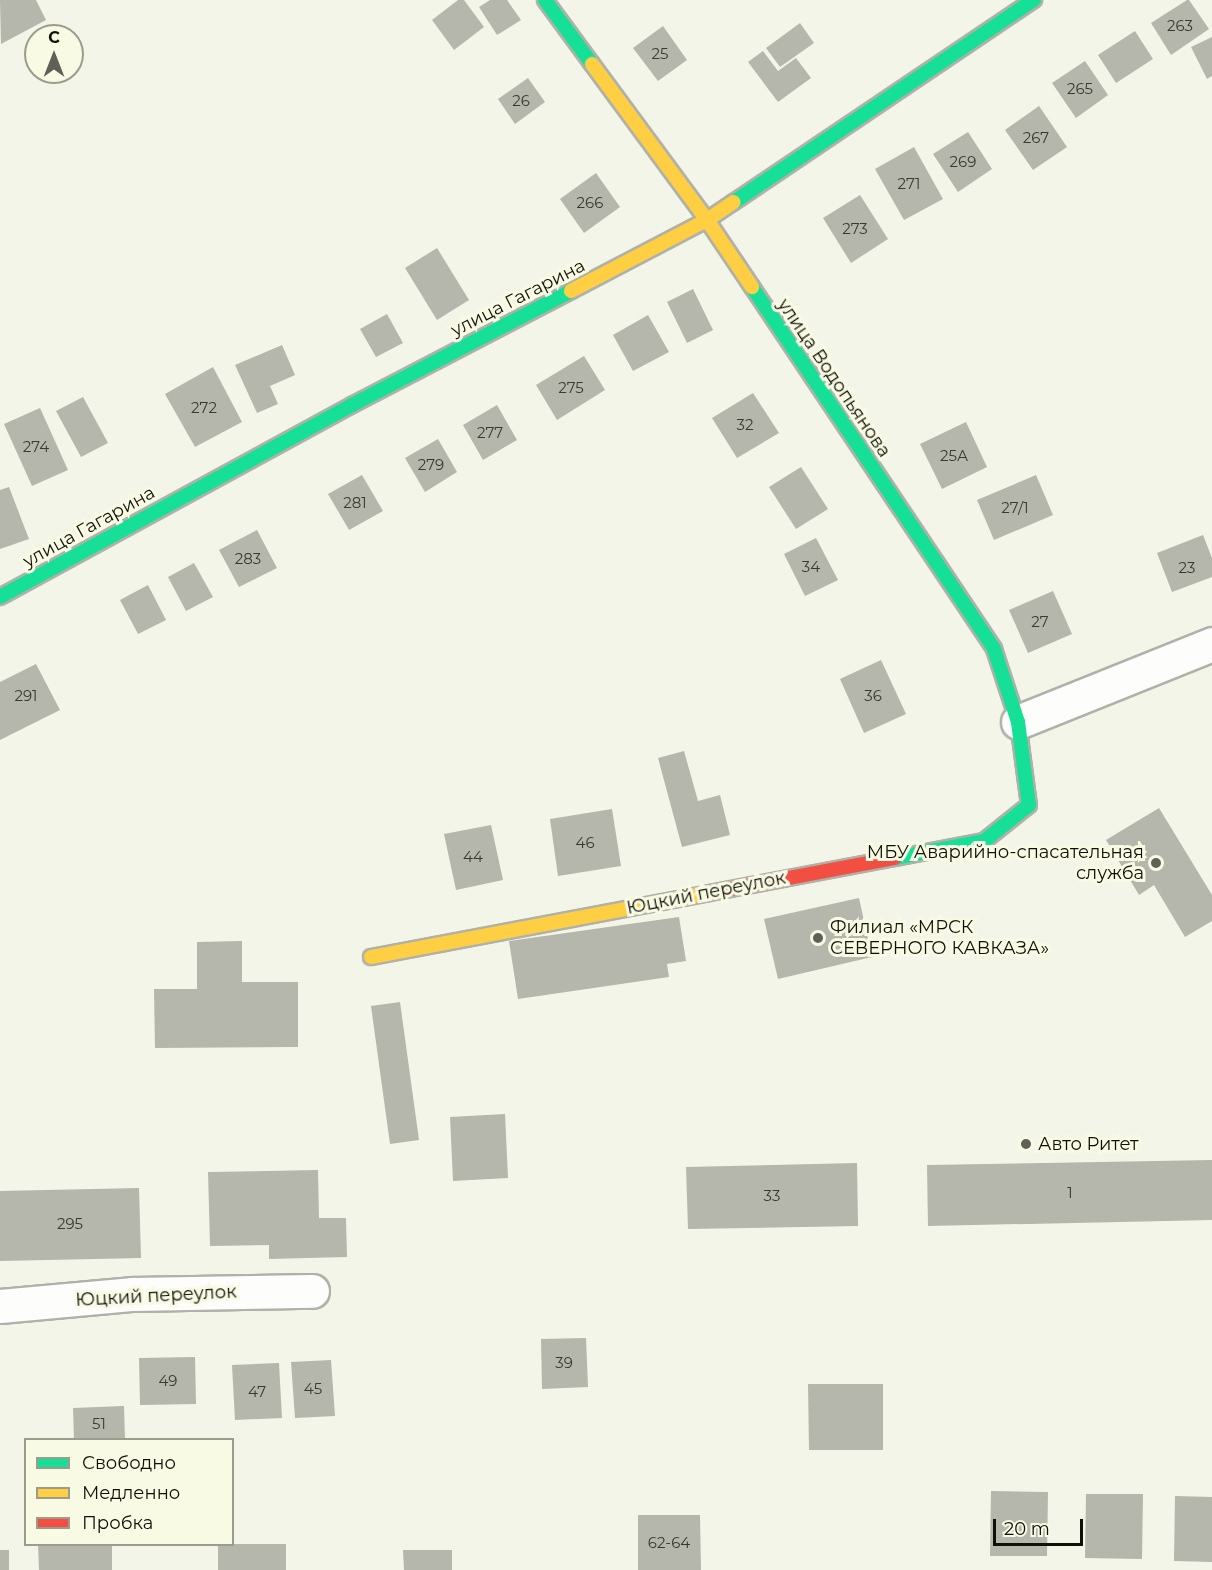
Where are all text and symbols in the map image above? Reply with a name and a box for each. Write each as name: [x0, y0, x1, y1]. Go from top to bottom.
house number: 263: [1167, 17, 1193, 35]
north arrow: [24, 24, 84, 84]
text: С: [48, 28, 60, 47]
house number: 25: [651, 45, 669, 63]
house number: 265: [1067, 80, 1093, 98]
house number: 26: [512, 92, 530, 110]
house number: 267: [1023, 129, 1049, 147]
house number: 269: [950, 153, 976, 171]
house number: 271: [898, 175, 920, 193]
house number: 266: [577, 194, 603, 212]
house number: 273: [842, 220, 868, 238]
street label: улица Гагарина: [447, 255, 589, 341]
street label: улица Водопьянова: [773, 295, 895, 461]
house number: 275: [558, 379, 584, 397]
house number: 272: [191, 399, 217, 417]
house number: 32: [737, 416, 753, 434]
house number: 277: [477, 424, 503, 442]
house number: 274: [23, 438, 49, 456]
house number: 25А: [940, 447, 968, 465]
house number: 279: [418, 456, 444, 474]
street label: улица Гагарина: [19, 482, 159, 572]
house number: 281: [343, 494, 367, 512]
house number: 27/1: [1001, 499, 1029, 517]
house number: 283: [235, 550, 261, 568]
house number: 34: [802, 558, 820, 576]
house number: 23: [1179, 559, 1195, 577]
house number: 27: [1031, 613, 1049, 631]
house number: 291: [14, 687, 38, 705]
house number: 36: [864, 687, 882, 705]
house number: 46: [575, 834, 595, 852]
place label: МБУ Аварийно-спасательная служба: [867, 842, 1144, 884]
house number: 44: [463, 848, 483, 866]
marker: МБУ Аварийно-спасательная служба: [1149, 856, 1163, 870]
street label: Юцкий переулок: [625, 867, 787, 919]
place label: Филиал «МРСК СЕВЕРНОГО КАВКАЗА»: [830, 917, 1049, 960]
marker: Филиал «МРСК СЕВЕРНОГО КАВКАЗА»: [811, 931, 825, 945]
place label: Авто Ритет: [1038, 1133, 1139, 1155]
marker: Авто Ритет: [1019, 1137, 1033, 1151]
house number: 1: [1067, 1184, 1073, 1202]
house number: 33: [764, 1187, 780, 1205]
house number: 295: [57, 1215, 83, 1233]
street label: Юцкий переулок: [75, 1281, 237, 1311]
house number: 39: [555, 1354, 573, 1372]
house number: 49: [159, 1372, 177, 1390]
house number: 45: [304, 1380, 322, 1398]
house number: 47: [248, 1383, 266, 1401]
house number: 51: [92, 1415, 106, 1433]
legend: [24, 1438, 234, 1546]
text: Свободно: [82, 1452, 176, 1474]
text: Медленно: [82, 1482, 180, 1504]
scale bar: [996, 1507, 1086, 1545]
text: Пробка: [82, 1512, 153, 1534]
text: 20 m: [1004, 1518, 1050, 1540]
house number: 62-64: [648, 1534, 690, 1552]

